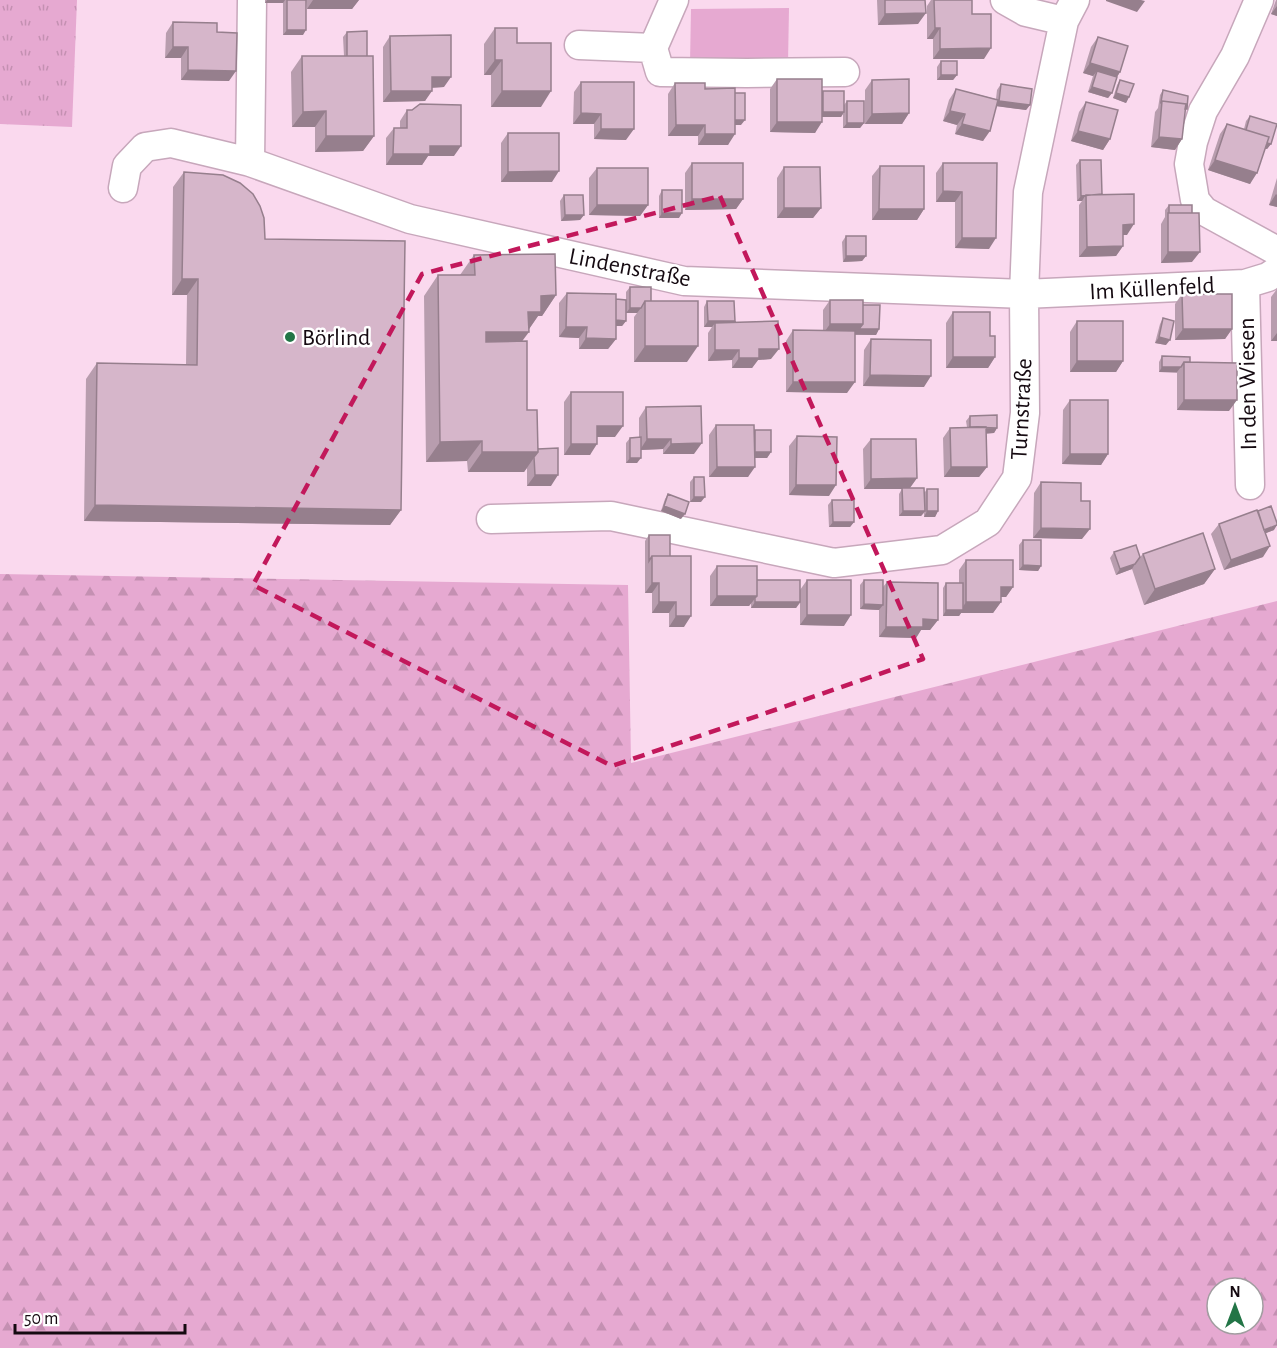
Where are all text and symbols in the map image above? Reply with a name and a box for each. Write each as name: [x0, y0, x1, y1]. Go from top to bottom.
street label: Lindenstraße: [567, 244, 693, 292]
street label: Im Küllenfeld: [1089, 274, 1215, 304]
street label: In den Wiesen: [1235, 317, 1261, 451]
place label: Börlind: [302, 326, 371, 350]
marker: Börlind: [283, 330, 297, 344]
street label: Turnstraße: [1007, 358, 1037, 460]
north arrow: [1205, 1276, 1265, 1336]
text: N: [1229, 1284, 1241, 1300]
scale bar: [15, 1297, 184, 1335]
text: 50 m: [24, 1310, 58, 1328]

